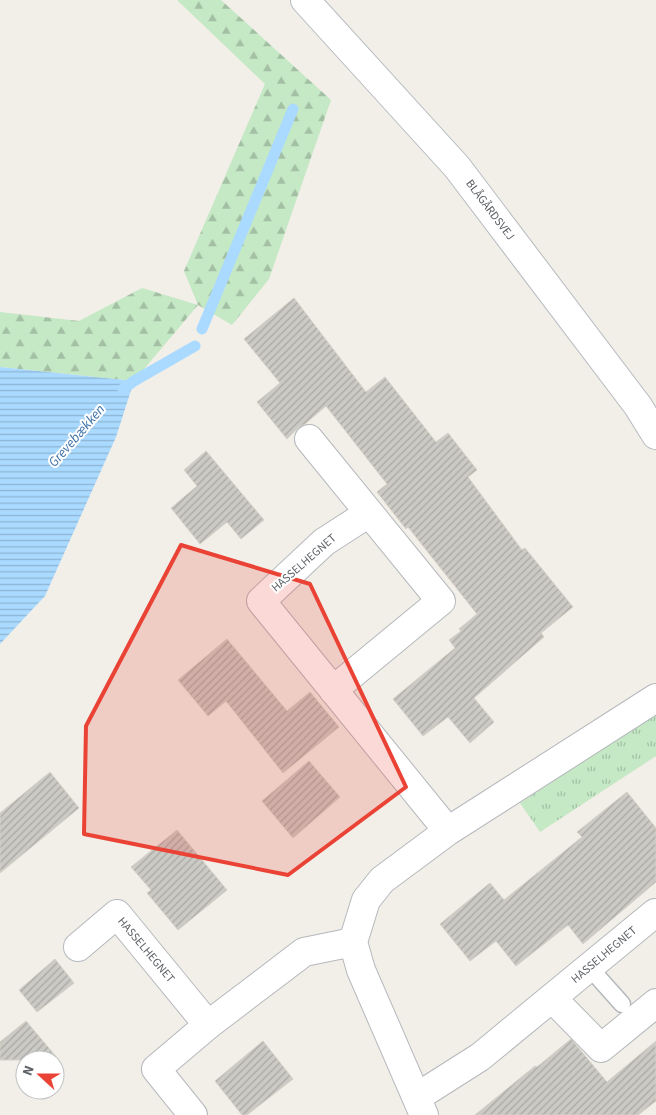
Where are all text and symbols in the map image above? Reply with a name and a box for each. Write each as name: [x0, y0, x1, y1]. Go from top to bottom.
street label: BLÅGÅRDSVEJ: [462, 176, 518, 244]
water label: Grevebækken: [44, 400, 110, 472]
street label: HASSELHEGNET: [268, 530, 341, 596]
street label: HASSELHEGNET: [113, 913, 179, 987]
street label: HASSELHEGNET: [567, 922, 641, 988]
north arrow: [15, 1050, 65, 1100]
text: N: [18, 1063, 40, 1079]

